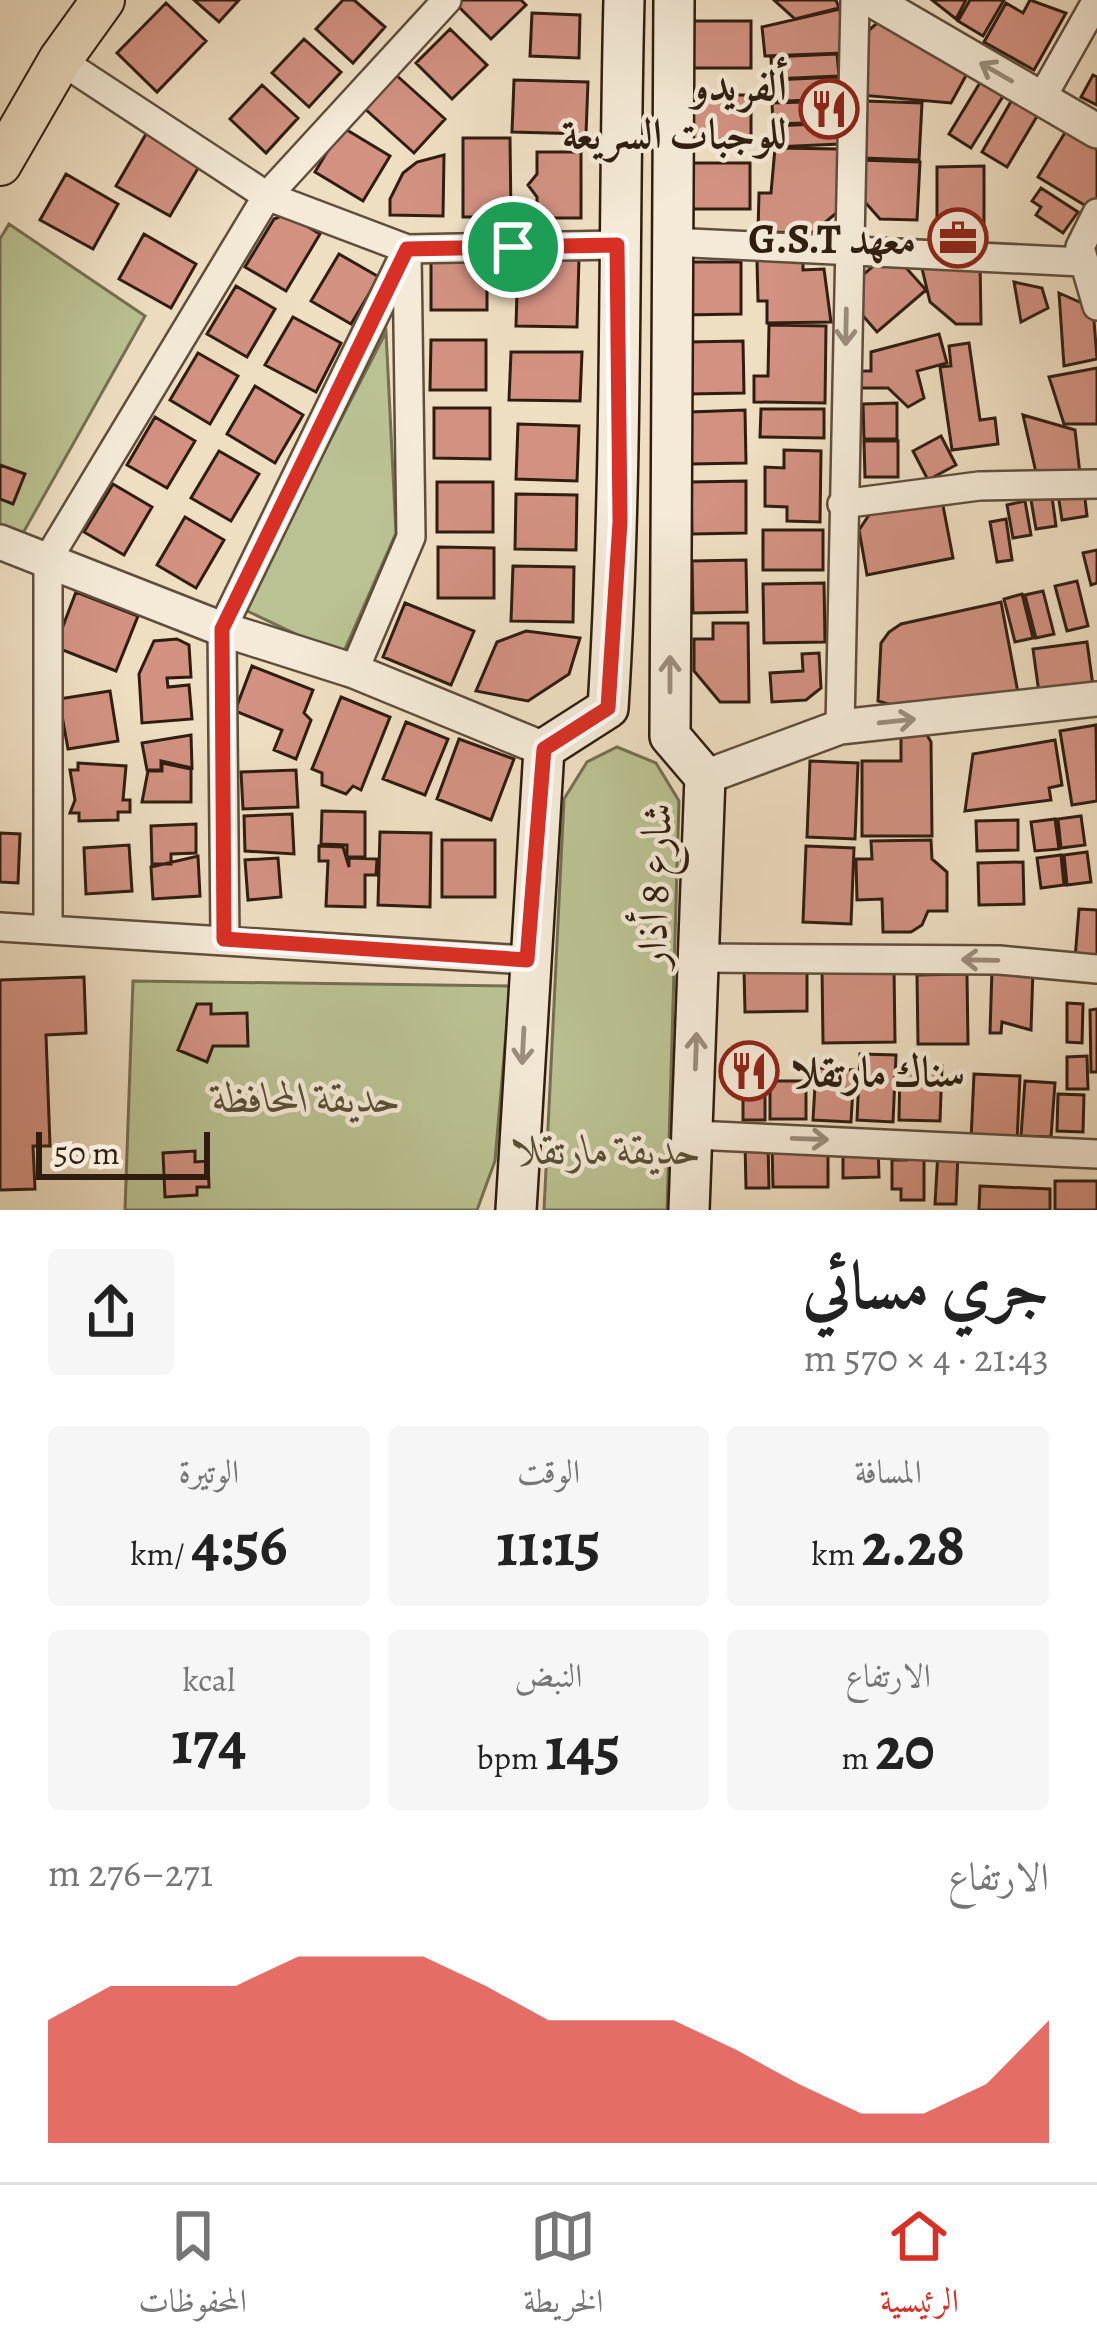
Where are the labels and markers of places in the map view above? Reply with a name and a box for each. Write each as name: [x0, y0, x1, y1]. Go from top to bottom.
place label: ألفريدو للوجبات السريعة: [562, 56, 787, 163]
restaurant icon: ألفريدو للوجبات السريعة: [798, 78, 860, 140]
pin: [462, 196, 564, 298]
office icon: G.S.T معهد: [927, 207, 989, 269]
place label: G.S.T معهد: [748, 210, 916, 267]
restaurant icon: سناك مارتقلا: [718, 1040, 780, 1102]
place label: سناك مارتقلا: [791, 1043, 965, 1100]

